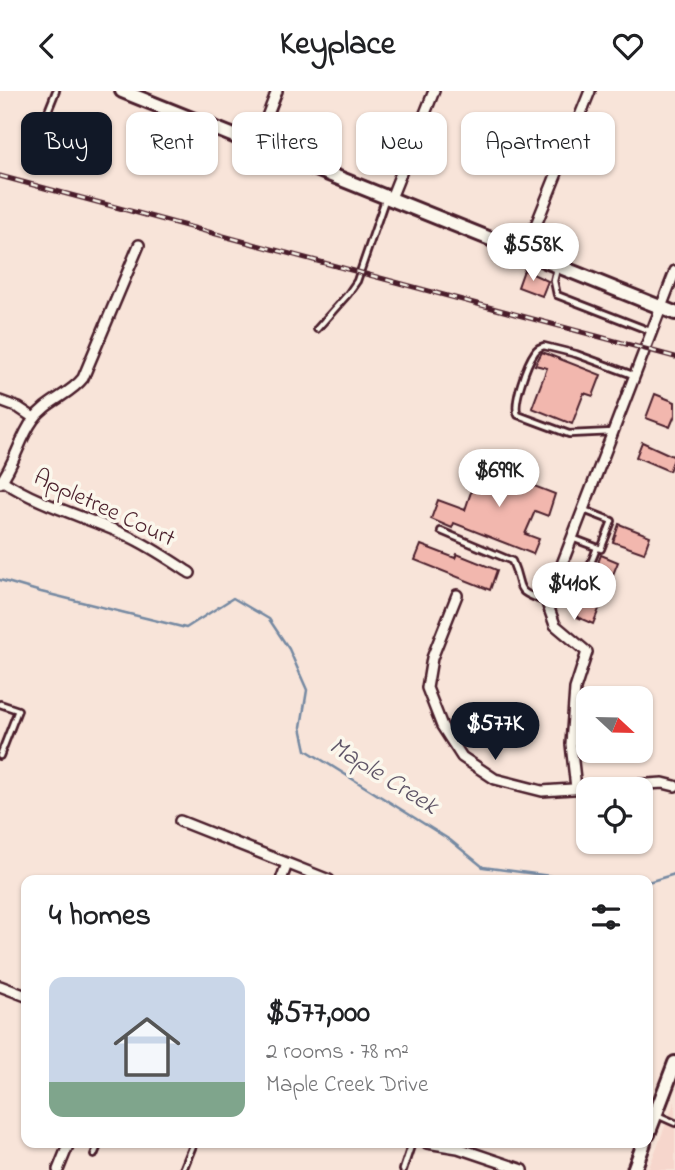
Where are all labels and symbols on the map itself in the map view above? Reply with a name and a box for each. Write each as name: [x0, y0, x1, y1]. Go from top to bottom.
pin: $558K: [484, 223, 582, 283]
pin: $699K: [450, 449, 548, 509]
street label: Appletree Court: [27, 461, 181, 557]
pin: $410K: [525, 563, 623, 622]
north arrow: [576, 686, 653, 763]
pin: $577K: [446, 703, 544, 762]
water label: Maple Creek: [321, 728, 446, 826]

